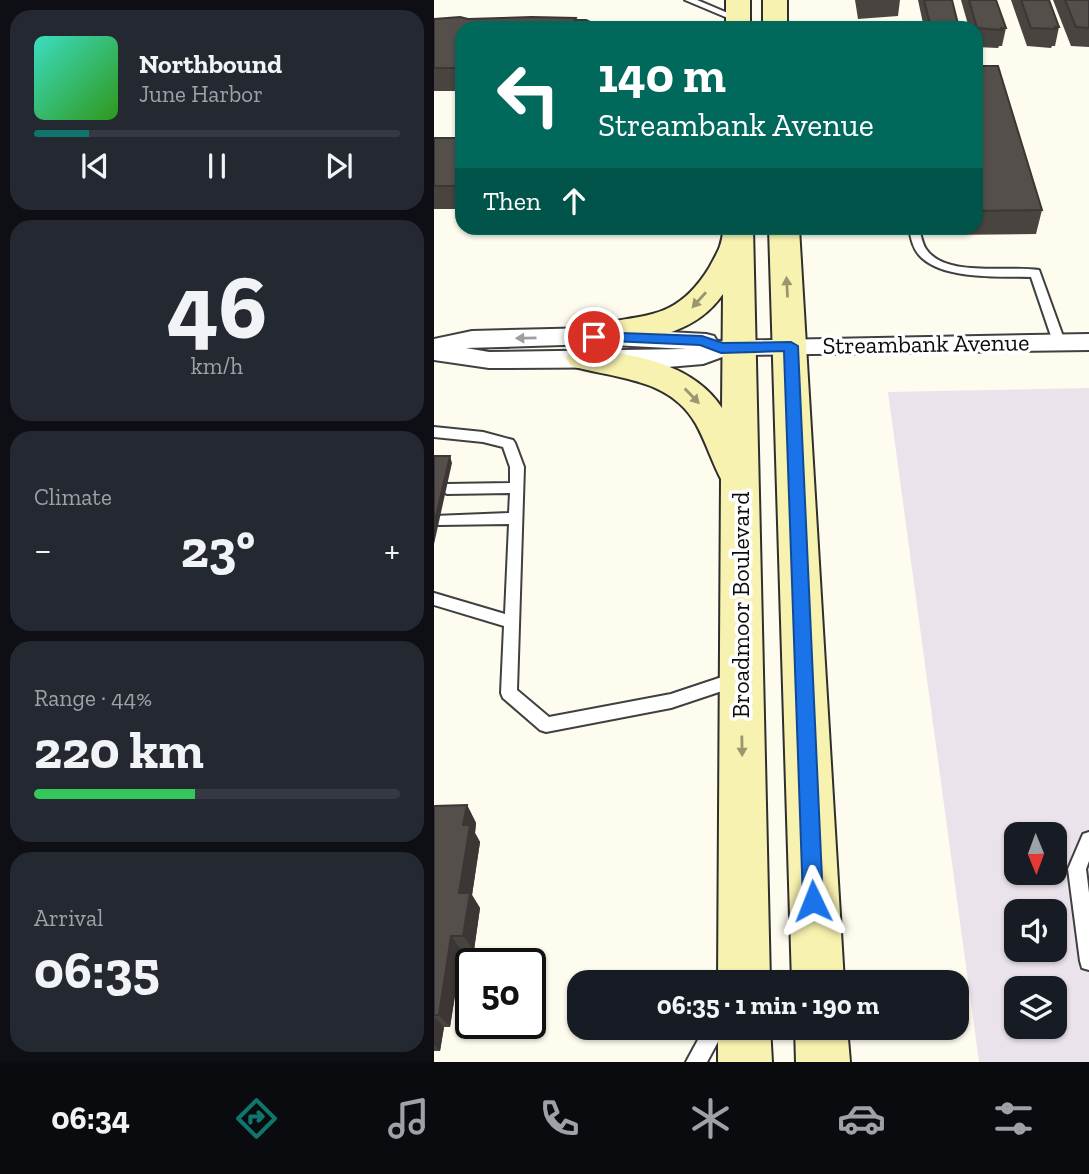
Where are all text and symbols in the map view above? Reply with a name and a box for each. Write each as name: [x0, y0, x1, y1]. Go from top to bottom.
text: 140 m: [598, 46, 726, 105]
text: Northbound: [139, 48, 282, 80]
icon: left: [483, 49, 574, 140]
text: June Harbor: [139, 80, 263, 108]
text: Streambank Avenue: [598, 106, 874, 144]
icon: previous: [76, 147, 114, 185]
icon: pause: [198, 147, 236, 185]
icon: next: [320, 147, 358, 185]
icon: ahead: [555, 182, 593, 220]
text: Then: [483, 185, 541, 217]
text: 46: [167, 252, 267, 361]
one-way arrow: [782, 276, 793, 298]
one-way arrow: [691, 291, 707, 309]
pin: [564, 307, 624, 367]
icon: arrive: [575, 318, 613, 356]
street label: Streambank Avenue: [822, 327, 1030, 360]
one-way arrow: [515, 332, 537, 344]
text: km/h: [191, 352, 243, 380]
one-way arrow: [684, 387, 700, 404]
text: Climate: [34, 483, 112, 511]
street label: Broadmoor Boulevard: [726, 492, 755, 718]
text: 23°: [181, 518, 255, 580]
text: −: [34, 527, 52, 573]
text: +: [384, 527, 400, 573]
text: Range · 44%: [34, 684, 152, 712]
text: 220 km: [34, 719, 204, 781]
one-way arrow: [736, 736, 747, 758]
north arrow: [1004, 822, 1068, 886]
map controls: [1004, 822, 1067, 1039]
position arrow: [776, 864, 850, 938]
button: sound: [1004, 899, 1067, 962]
text: Arrival: [34, 904, 103, 932]
text: 06:35: [34, 939, 160, 1001]
speed limit sign: 50: [455, 948, 546, 1039]
button: layers: [1004, 976, 1067, 1039]
text: 06:35 · 1 min · 190 m: [657, 989, 879, 1021]
icon: directions: [232, 1094, 281, 1143]
icon: music: [384, 1094, 433, 1143]
icon: phone: [535, 1094, 584, 1143]
icon: climate: [686, 1094, 735, 1143]
icon: car: [837, 1094, 886, 1143]
icon: filters: [989, 1094, 1038, 1143]
text: 06:34: [51, 1099, 130, 1137]

